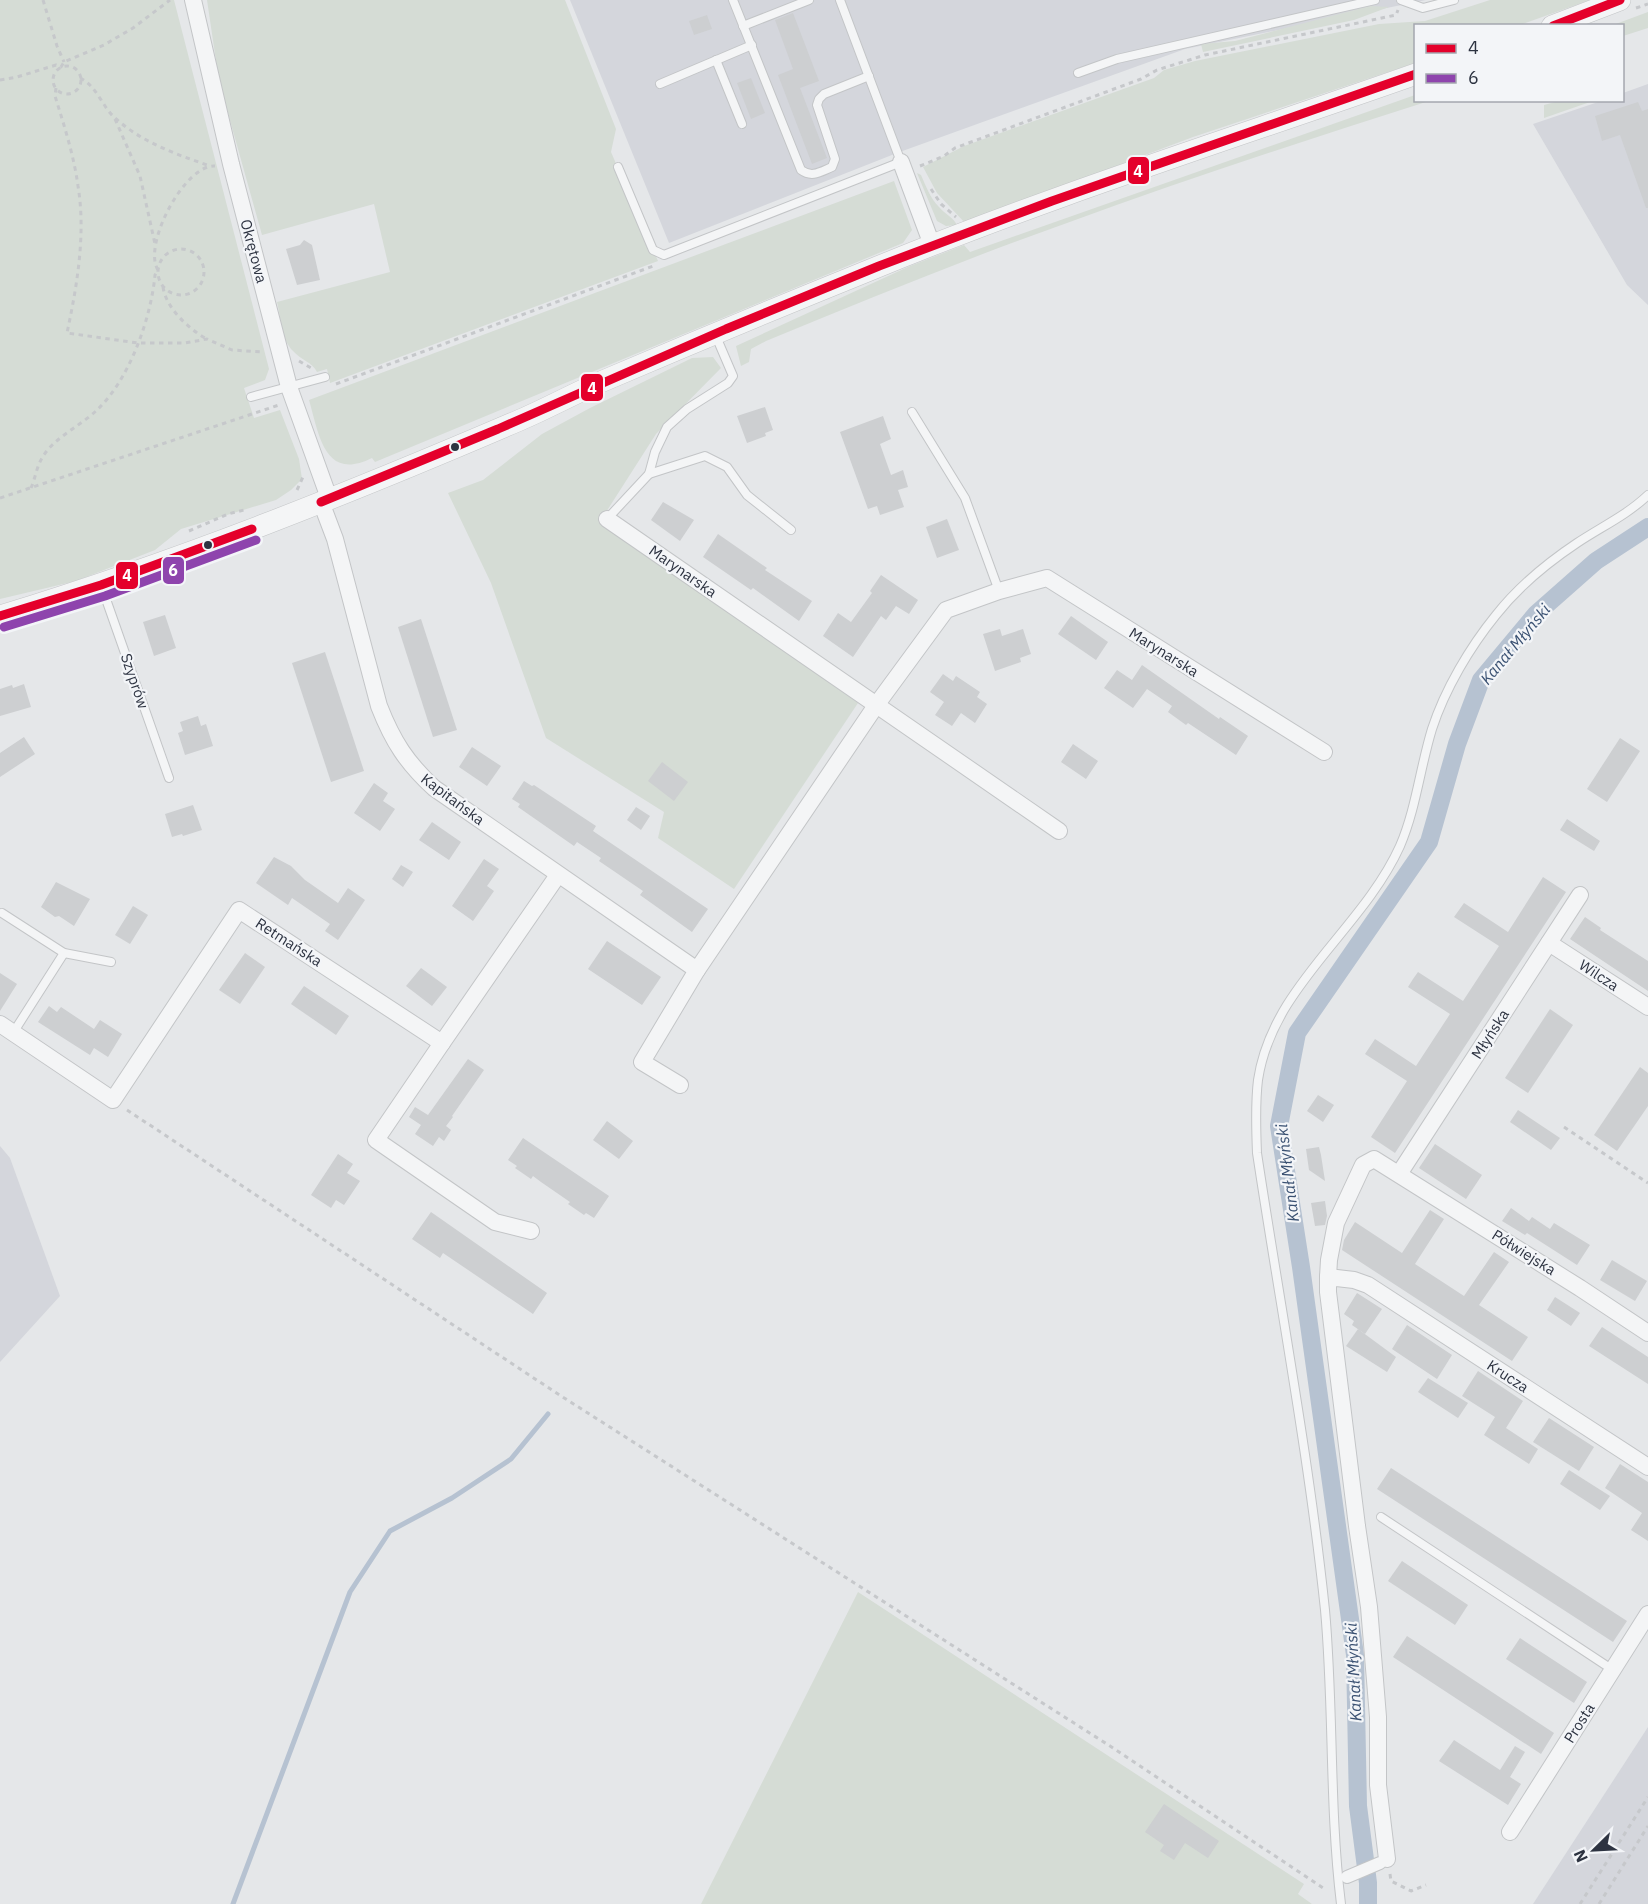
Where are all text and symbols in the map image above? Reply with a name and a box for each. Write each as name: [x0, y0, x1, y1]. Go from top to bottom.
legend: [1414, 24, 1624, 102]
text: 4: [1468, 36, 1479, 59]
text: 6: [1468, 66, 1479, 89]
line badge: 4: [1127, 156, 1150, 185]
text: 4: [1133, 161, 1143, 181]
street label: Okrętowa: [236, 217, 272, 285]
line badge: 4: [580, 373, 604, 402]
text: 4: [587, 378, 597, 398]
unlabelled marker: [449, 441, 461, 453]
unlabelled marker: [202, 539, 214, 551]
street label: Marynarska: [645, 541, 721, 601]
line badge: 6: [162, 556, 185, 585]
text: 6: [168, 560, 178, 580]
line badge: 4: [115, 561, 139, 590]
text: 4: [122, 565, 132, 585]
water label: Kanał Młyński: [1476, 599, 1555, 688]
street label: Marynarska: [1126, 623, 1202, 681]
street label: Szyprów: [117, 651, 153, 712]
street label: Kapitańska: [417, 769, 489, 829]
street label: Retmańska: [252, 913, 326, 971]
street label: Wilcza: [1575, 955, 1623, 995]
street label: Młyńska: [1467, 1006, 1513, 1062]
water label: Kanał Młyński: [1271, 1122, 1303, 1223]
street label: Półwiejska: [1489, 1225, 1559, 1279]
street label: Krucza: [1484, 1356, 1532, 1396]
water label: Kanał Młyński: [1340, 1621, 1366, 1722]
street label: Prosta: [1559, 1700, 1599, 1746]
north arrow: [1564, 1820, 1624, 1880]
text: N: [1569, 1847, 1592, 1865]

